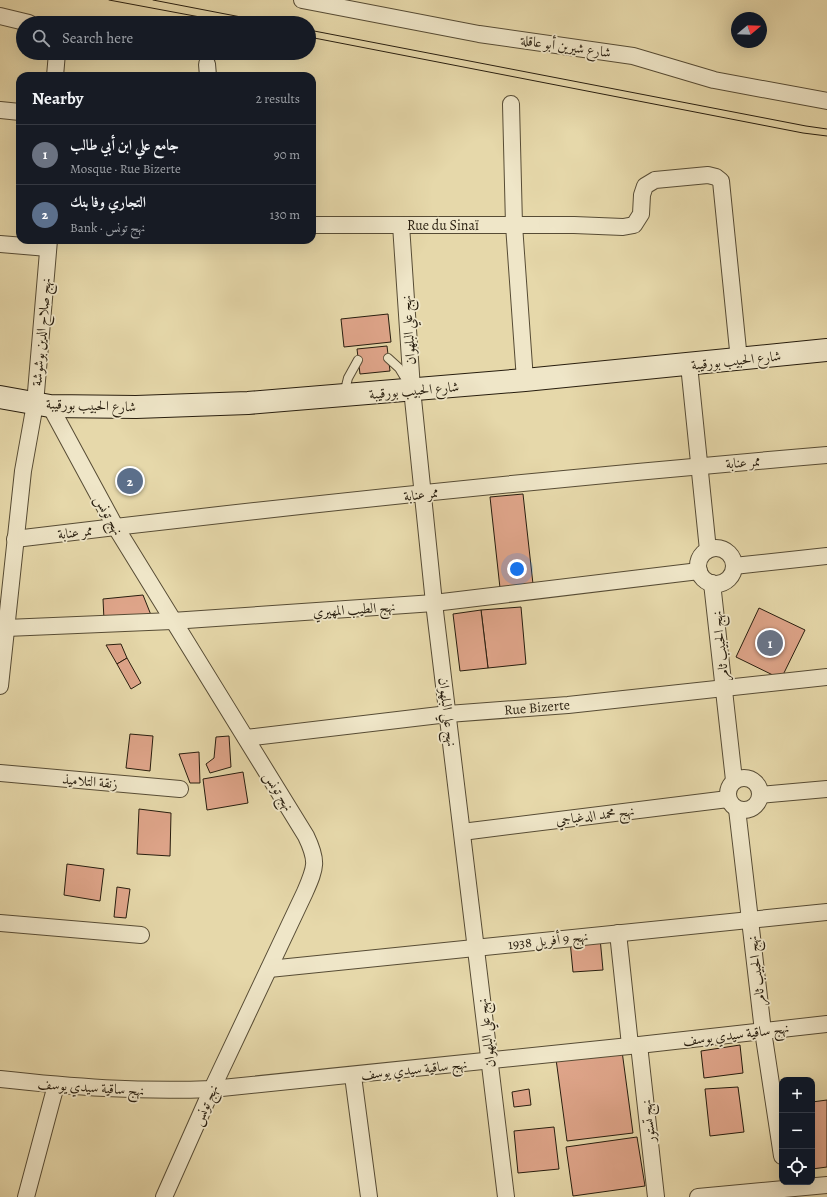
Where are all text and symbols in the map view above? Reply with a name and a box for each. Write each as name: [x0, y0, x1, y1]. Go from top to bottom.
north arrow: [731, 12, 767, 48]
search box: [16, 16, 316, 60]
icon: search: [30, 27, 52, 49]
text: Search here: [62, 28, 133, 48]
street label: شارع شيرين أبو عاقلة: [518, 30, 613, 64]
text: Nearby: [32, 87, 83, 110]
text: 2 results: [256, 90, 300, 107]
text: جامع علي ابن أبي طالب: [70, 135, 179, 155]
text: 1: [43, 146, 47, 163]
text: 90 m: [274, 146, 300, 163]
text: Mosque · Rue Bizerte: [70, 160, 181, 177]
text: التجاري وفا بنك: [70, 192, 146, 212]
text: 2: [42, 206, 48, 223]
text: 130 m: [270, 206, 300, 223]
street label: Rue du Sinaï: [407, 216, 479, 235]
text: Bank · نهج تونس: [70, 219, 145, 236]
street label: نهج صلاح الدين بوشوشة: [27, 277, 59, 387]
street label: نهج علي البلهوان: [397, 294, 423, 365]
street label: شارع الحبيب بورقيبة: [690, 346, 782, 377]
street label: شارع الحبيب بورقيبة: [368, 377, 460, 406]
street label: شارع الحبيب بورقيبة: [45, 394, 136, 419]
street label: ممر عنابة: [725, 452, 761, 473]
pin: 2: [117, 466, 143, 496]
street label: ممر عنابة: [402, 483, 440, 506]
street label: نهج تونس: [87, 492, 127, 540]
street label: ممر عنابة: [56, 521, 94, 544]
your location: [507, 559, 527, 579]
street label: نهج الطيب المهيري: [312, 597, 396, 625]
street label: نهج الحبيب ثامر: [707, 610, 737, 682]
pin: 1: [757, 628, 783, 658]
street label: نهج علي البلهوان: [431, 676, 461, 748]
street label: Rue Bizerte: [503, 695, 571, 720]
street label: نهج تونس: [257, 768, 298, 816]
street label: زنقة التلاميذ: [61, 770, 119, 793]
street label: نهج محمد الدغباجي: [555, 801, 636, 833]
street label: نهج 9 أفريل 1938: [507, 926, 589, 957]
street label: نهج الحبيب ثامر: [743, 935, 773, 1007]
street label: نهج علي البلهوان: [473, 997, 503, 1069]
street label: نهج ساقية سيدي يوسف: [682, 1019, 791, 1053]
street label: نهج ساقية سيدي يوسف: [360, 1054, 469, 1088]
street label: نهج ساقية سيدي يوسف: [37, 1074, 145, 1104]
map controls: [779, 1077, 815, 1185]
button: +: [779, 1077, 815, 1113]
street label: نهج تونس: [188, 1082, 226, 1130]
street label: نهج تستور: [637, 1098, 663, 1145]
button: −: [779, 1113, 815, 1149]
button: locate: [779, 1149, 815, 1185]

